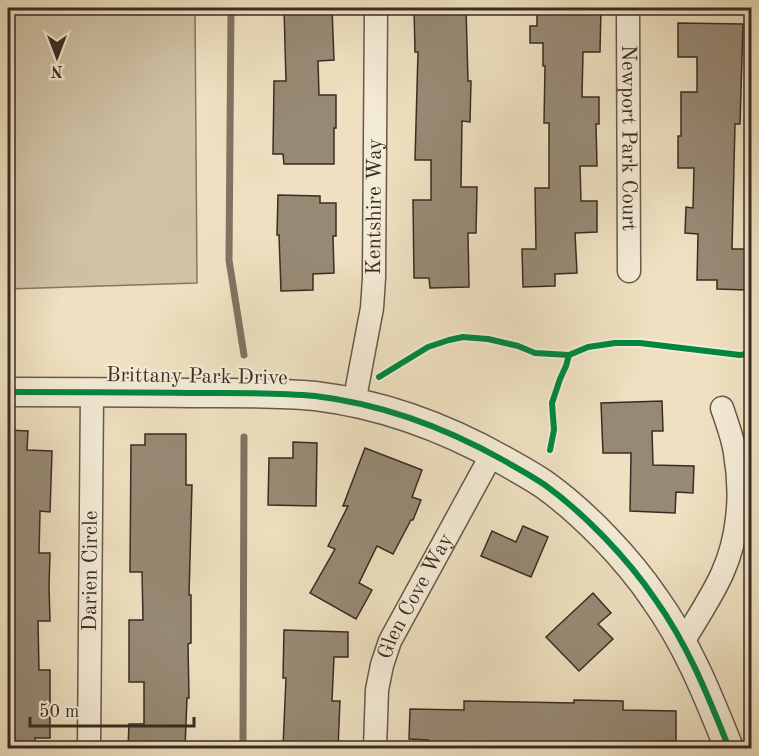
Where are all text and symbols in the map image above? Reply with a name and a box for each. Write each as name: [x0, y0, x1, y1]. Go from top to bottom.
north arrow: [27, 27, 87, 87]
street label: Newport Park Court: [618, 45, 639, 231]
text: N: [50, 62, 63, 78]
street label: Kentshire Way: [364, 138, 386, 275]
street label: Brittany Park Drive: [106, 365, 288, 389]
street label: Darien Circle: [79, 510, 102, 632]
street label: Glen Cove Way: [374, 530, 457, 662]
scale bar: [30, 690, 194, 728]
text: 50 m: [39, 703, 79, 721]

